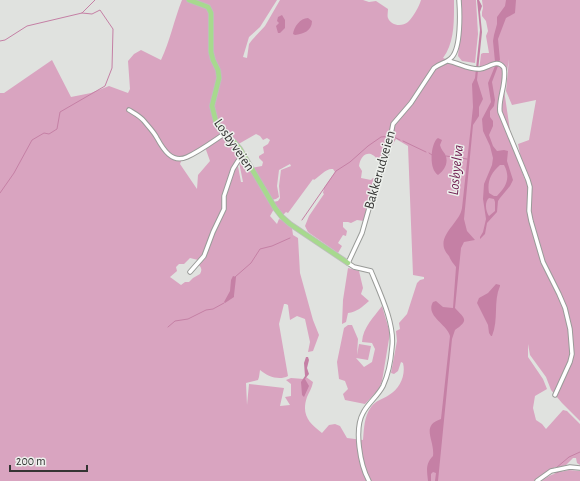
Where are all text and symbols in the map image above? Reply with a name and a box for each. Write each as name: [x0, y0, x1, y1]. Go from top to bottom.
street label: Losbyveien: [211, 116, 257, 174]
street label: Bakkerudveien: [362, 129, 398, 211]
water label: Losbyelva: [446, 144, 466, 196]
scale bar: [10, 447, 87, 473]
text: 200 m: [16, 455, 46, 467]

